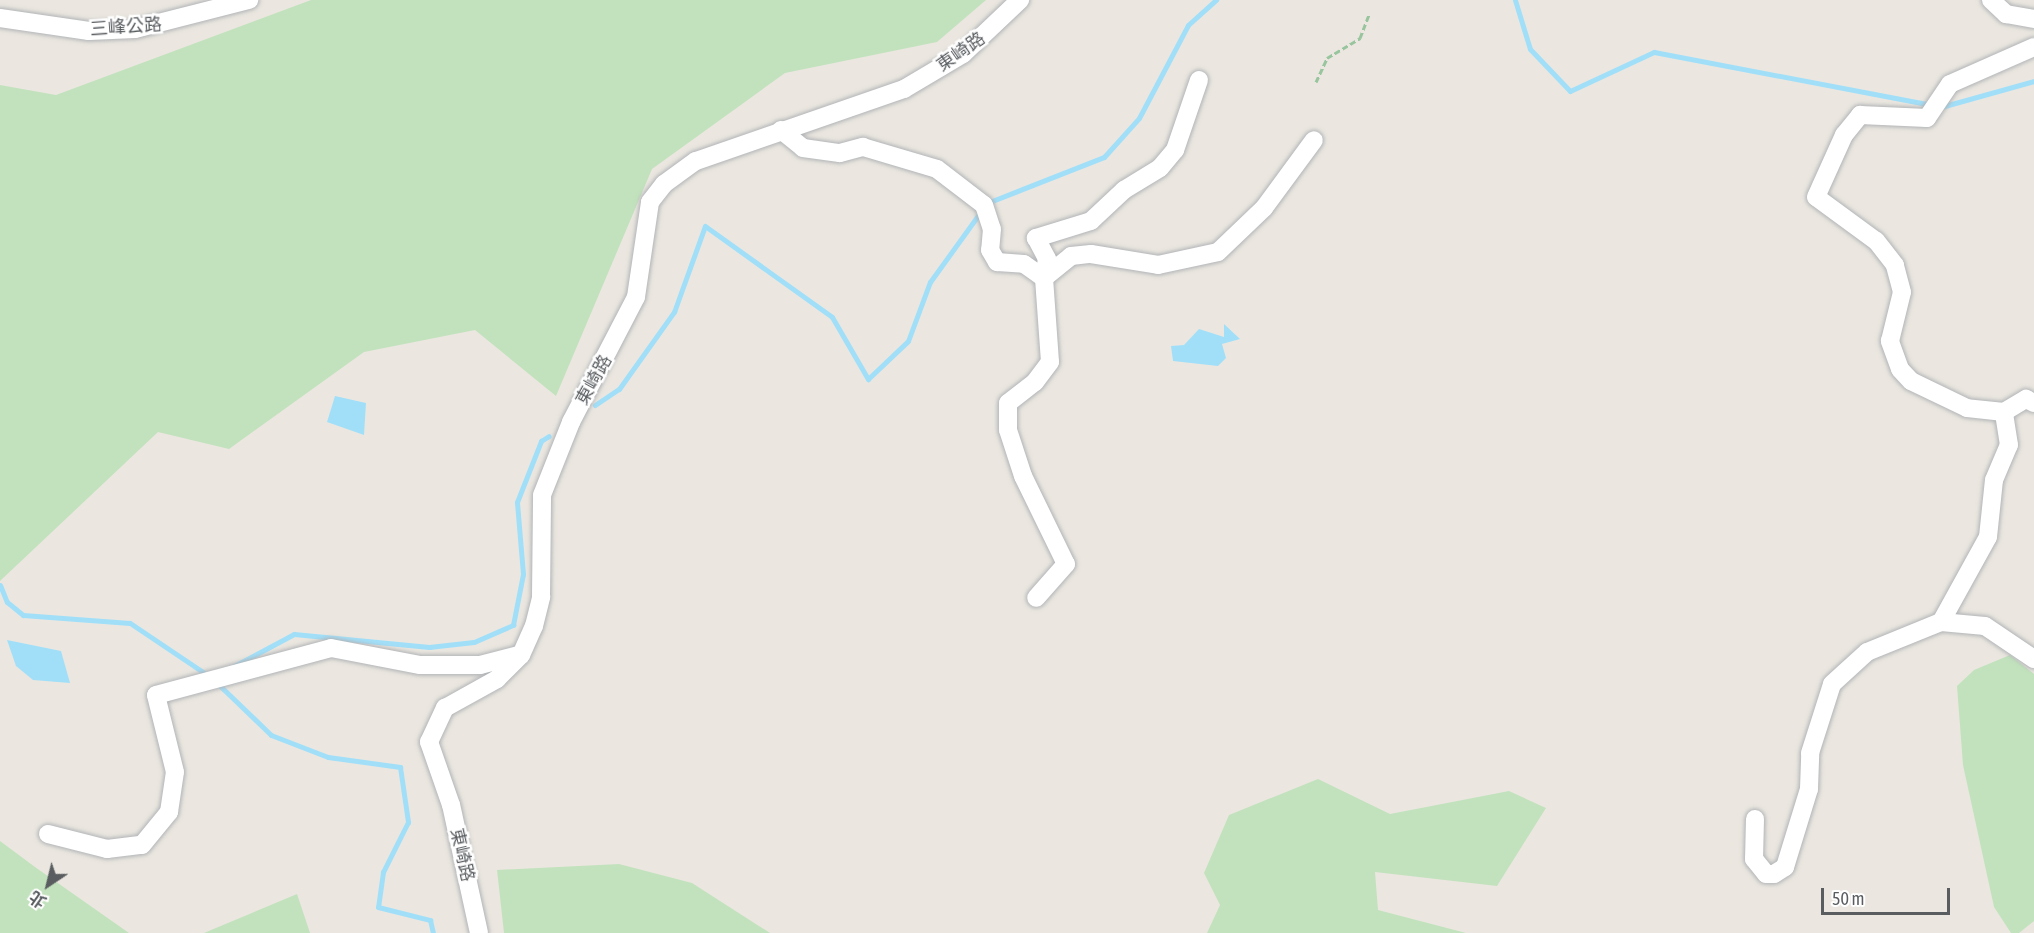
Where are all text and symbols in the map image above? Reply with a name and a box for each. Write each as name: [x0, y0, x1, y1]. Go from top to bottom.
street label: 三峰公路: [89, 14, 163, 40]
street label: 東崎路: [933, 28, 989, 76]
street label: 東崎路: [571, 351, 617, 409]
street label: 東崎路: [445, 826, 479, 884]
north arrow: [18, 855, 78, 915]
scale bar: [1824, 876, 1953, 914]
text: 北: [26, 888, 49, 912]
text: 50 m: [1832, 888, 1864, 909]

